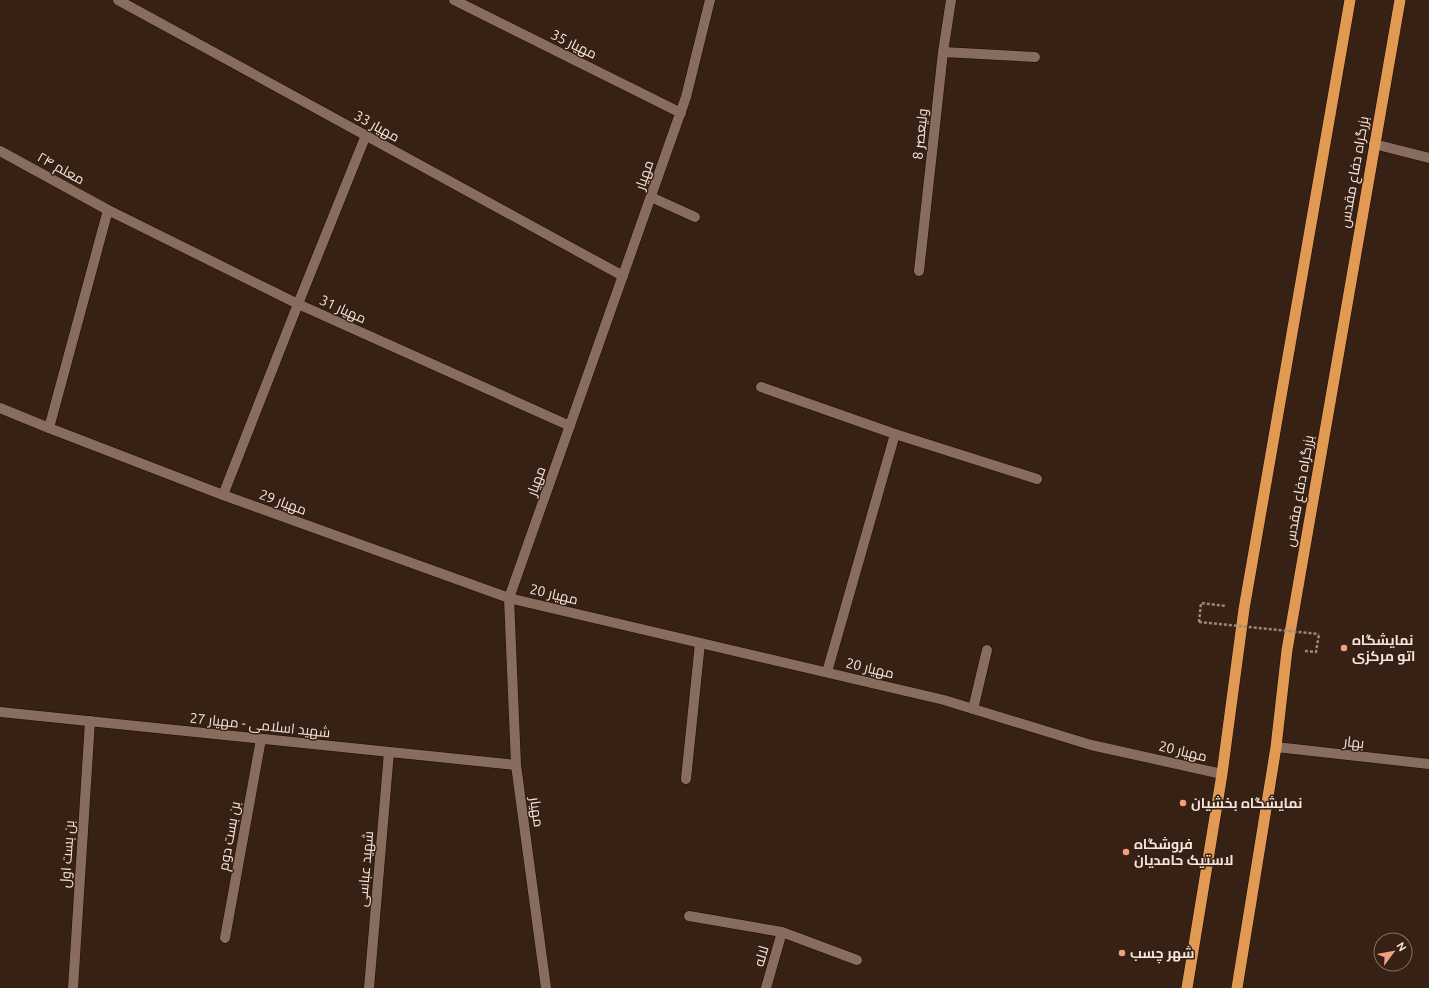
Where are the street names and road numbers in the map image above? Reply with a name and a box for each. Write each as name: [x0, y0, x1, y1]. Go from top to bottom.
street label: مهیار 35: [548, 26, 600, 62]
street label: مهیار 33: [352, 107, 402, 145]
street label: ولیعصر 8: [909, 108, 931, 160]
street label: بزرگراه دفاع مقدس: [1336, 115, 1373, 229]
street label: معلم ۲۴: [34, 149, 87, 189]
street label: مهیار: [631, 158, 656, 193]
street label: مهیار 31: [317, 292, 369, 326]
street label: بزرگراه دفاع مقدس: [1281, 434, 1318, 548]
street label: مهیار: [523, 464, 549, 499]
street label: مهیار 29: [257, 486, 309, 518]
street label: مهیار 20: [528, 581, 580, 607]
street label: مهیار 20: [844, 655, 896, 681]
street label: شهید اسلامی - مهیار 27: [189, 710, 331, 740]
street label: بهار: [1342, 733, 1365, 751]
street label: مهیار 20: [1157, 738, 1209, 764]
street label: مهیار: [527, 795, 547, 828]
street label: بن بست دوم: [215, 800, 245, 872]
street label: بن بست اول: [57, 820, 78, 888]
street label: شهید عباسی: [354, 830, 376, 908]
street label: لاله: [750, 944, 772, 968]

